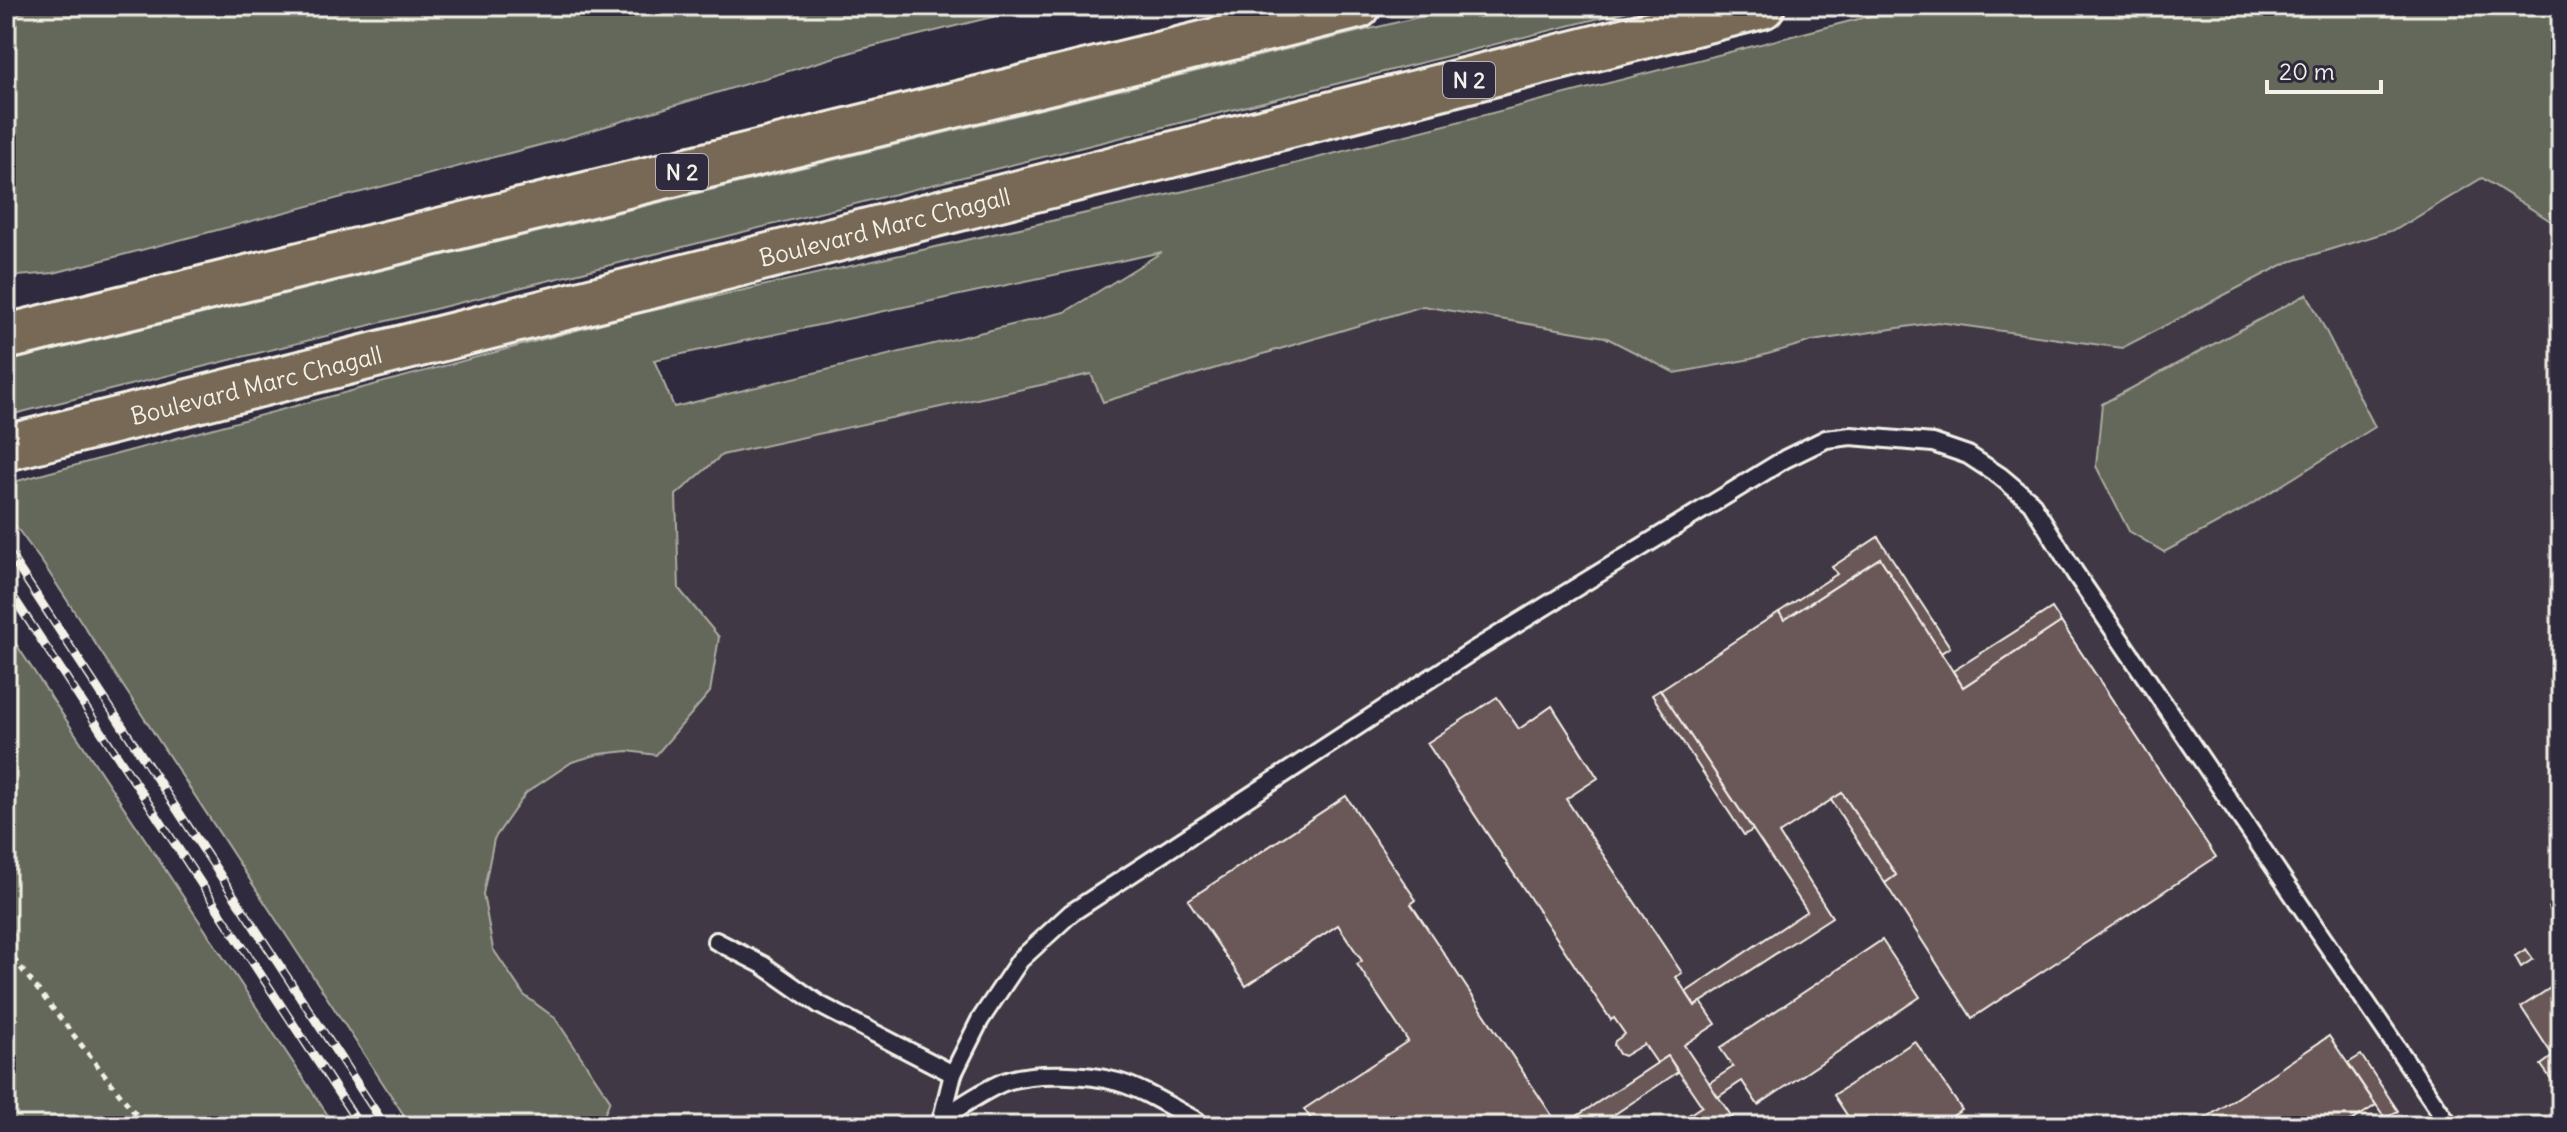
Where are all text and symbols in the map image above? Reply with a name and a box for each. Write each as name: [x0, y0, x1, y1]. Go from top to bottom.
scale bar: [2267, 44, 2381, 94]
text: 20 m: [2279, 56, 2335, 86]
road number: N 2: [1443, 62, 1495, 98]
road number: N 2: [656, 154, 708, 190]
street label: Boulevard Marc Chagall: [756, 181, 1013, 273]
street label: Boulevard Marc Chagall: [127, 339, 385, 431]

